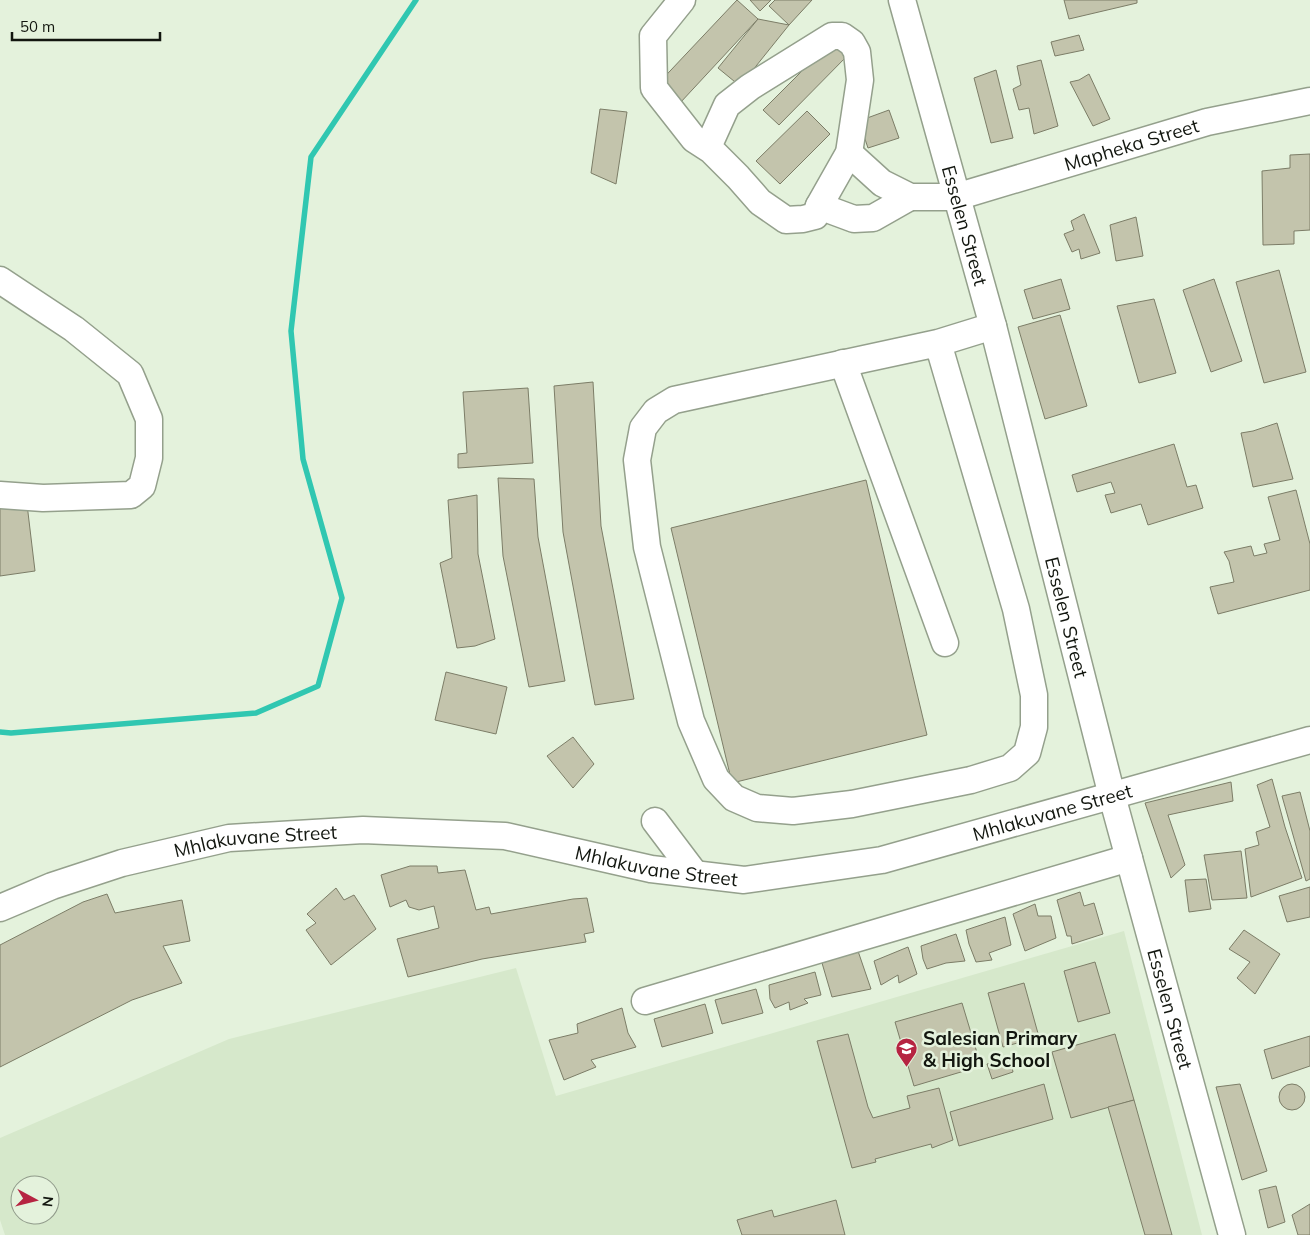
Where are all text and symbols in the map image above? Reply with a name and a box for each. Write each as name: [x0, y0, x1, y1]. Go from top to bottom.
scale bar: [12, 10, 160, 42]
text: 50 m: [20, 17, 55, 36]
street label: Mapheka Street: [1061, 113, 1202, 176]
street label: Esselen Street: [937, 163, 993, 289]
street label: Esselen Street: [1040, 554, 1094, 681]
street label: Mhlakuvane Street: [970, 778, 1135, 846]
street label: Mhlakuvane Street: [171, 820, 338, 862]
street label: Mhlakuvane Street: [573, 840, 739, 891]
street label: Esselen Street: [1142, 946, 1198, 1072]
place label: Salesian Primary & High School: [923, 1026, 1078, 1072]
school or university icon: Salesian Primary & High School: [895, 1037, 919, 1068]
north arrow: [10, 1175, 60, 1225]
text: N: [38, 1195, 57, 1208]

